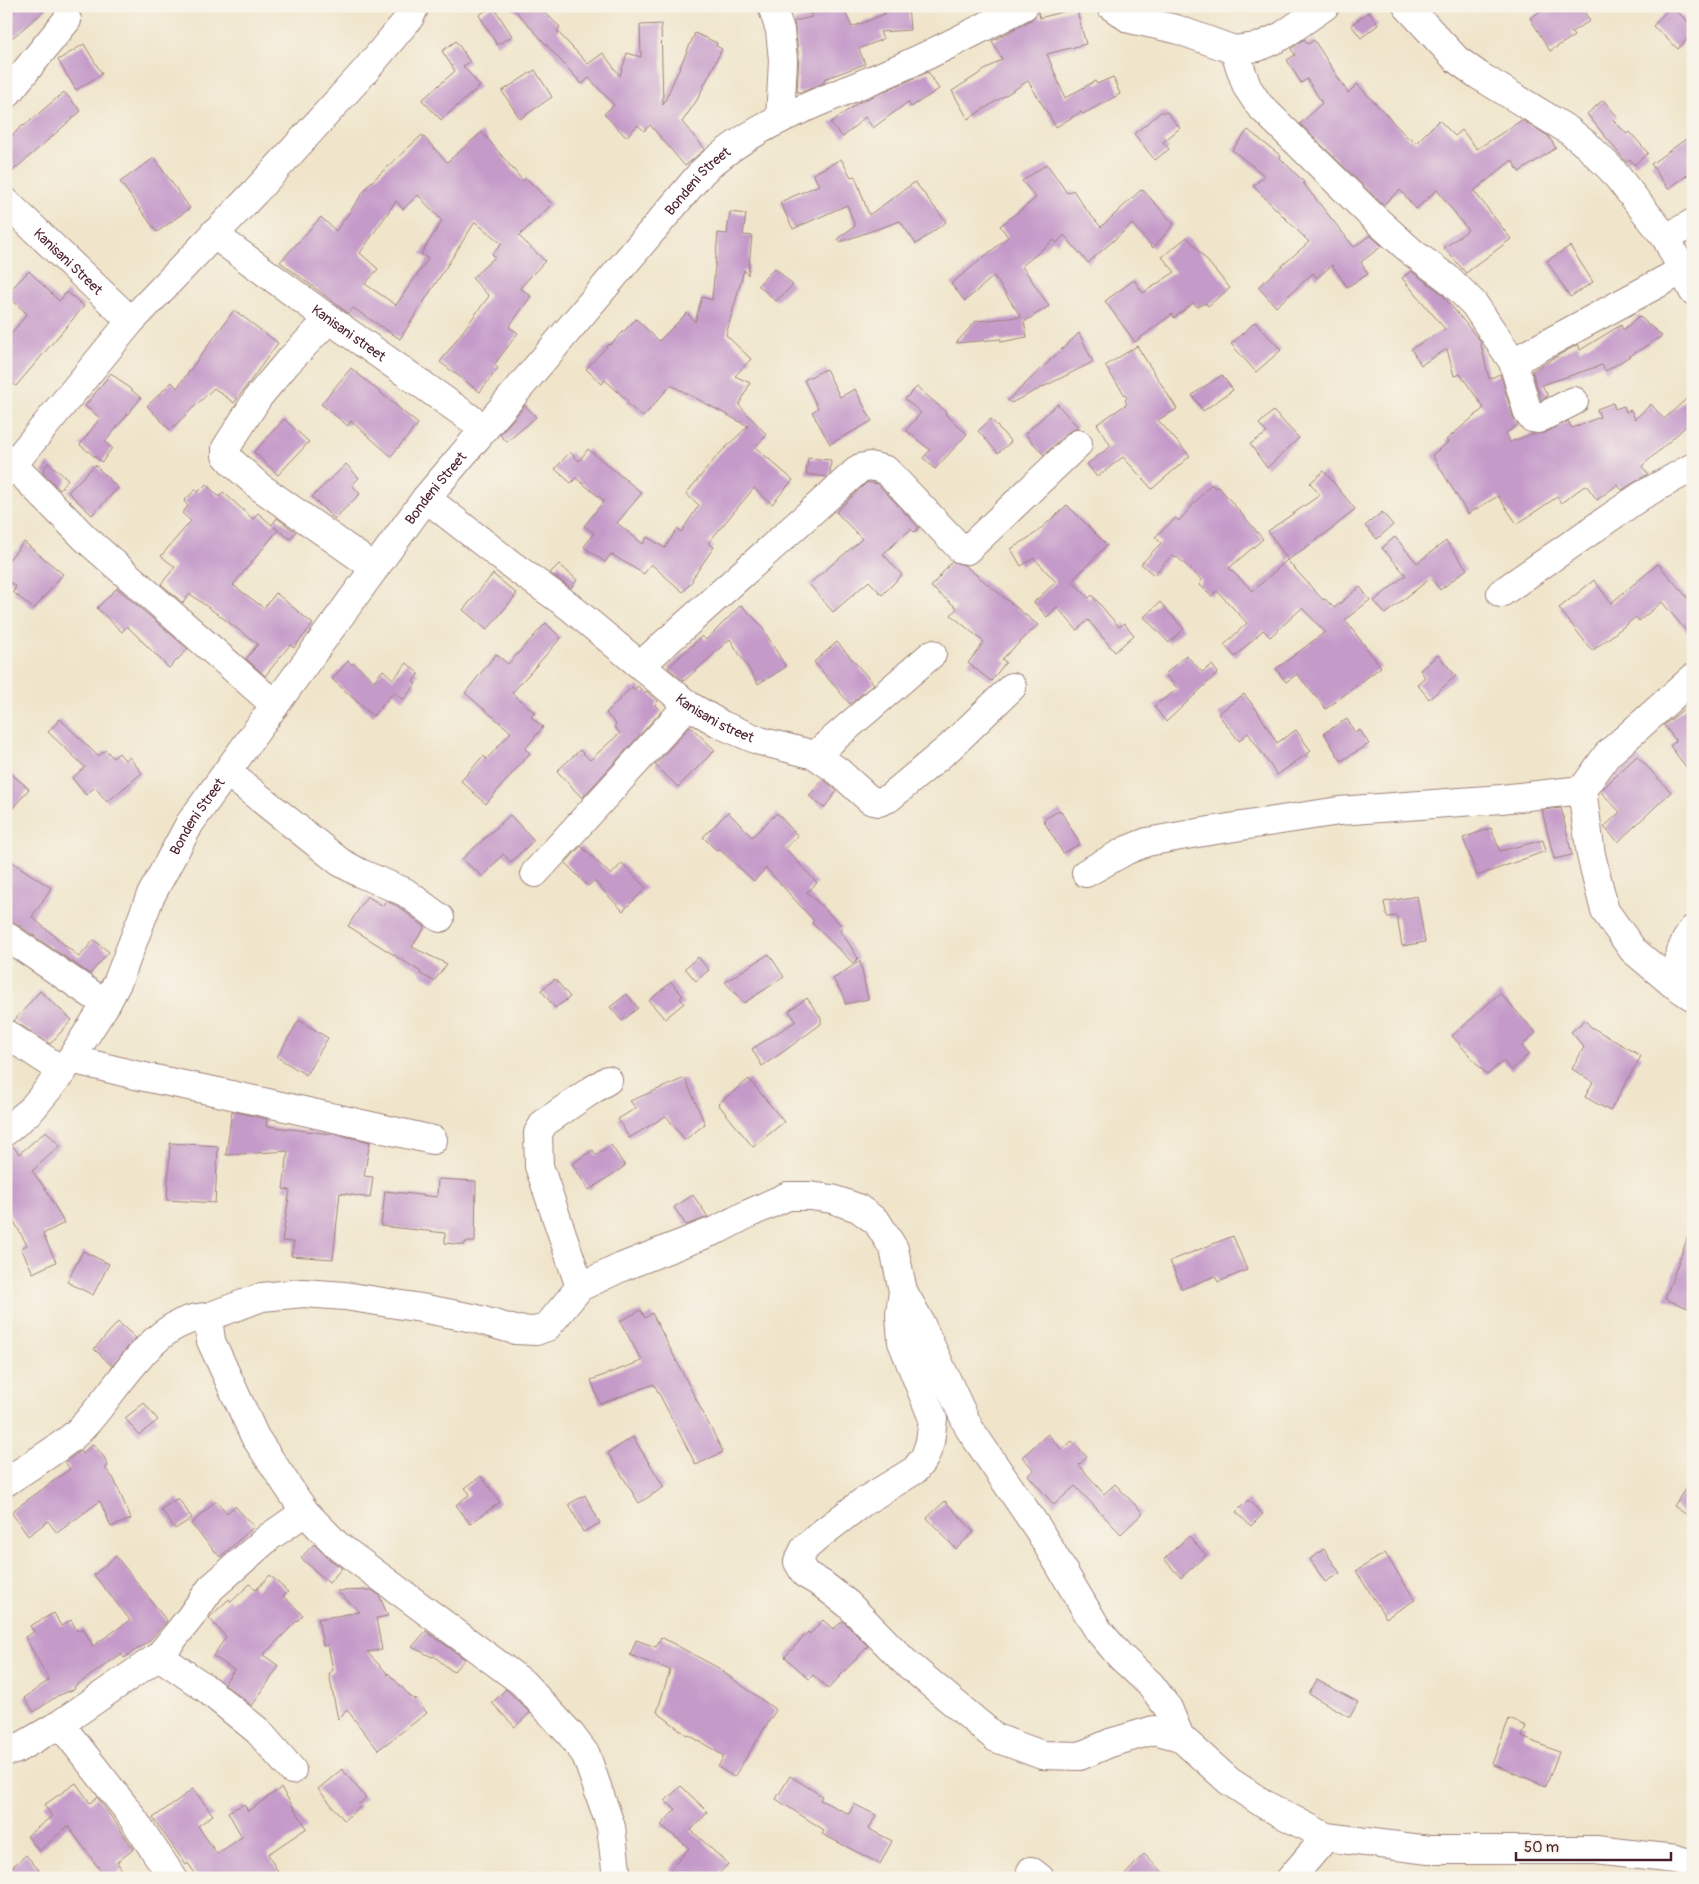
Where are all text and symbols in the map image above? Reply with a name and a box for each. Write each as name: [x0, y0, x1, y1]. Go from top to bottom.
street label: Bondeni Street: [661, 143, 734, 219]
street label: Kanisani Street: [30, 225, 106, 299]
street label: Kanisani street: [308, 301, 389, 365]
street label: Bondeni Street: [402, 448, 470, 528]
street label: Kanisani street: [672, 690, 757, 747]
street label: Bondeni Street: [166, 775, 229, 858]
scale bar: [1516, 1829, 1672, 1861]
text: 50 m: [1524, 1838, 1559, 1857]

